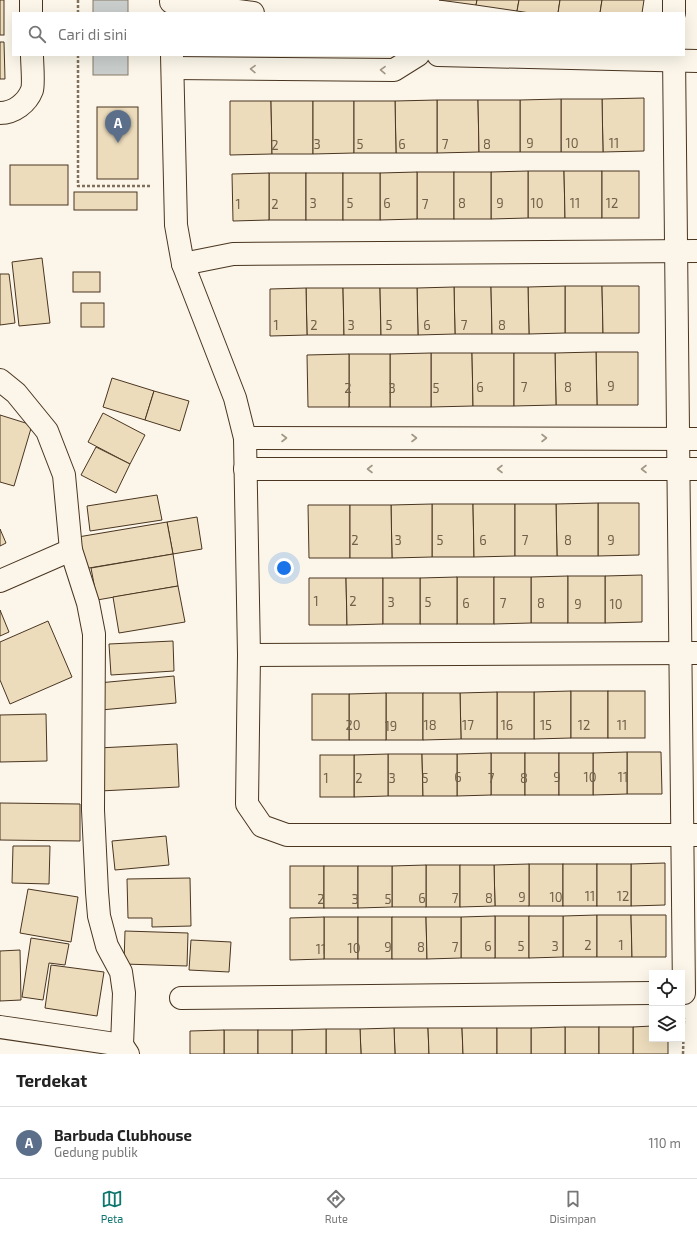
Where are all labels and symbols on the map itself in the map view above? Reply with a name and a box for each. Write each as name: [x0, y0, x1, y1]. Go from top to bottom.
one-way arrow: [250, 65, 256, 73]
one-way arrow: [380, 66, 386, 74]
pin: A: [105, 110, 131, 143]
house number: 9: [526, 135, 534, 151]
house number: 10: [565, 135, 579, 151]
house number: 11: [609, 135, 619, 151]
house number: 3: [313, 136, 321, 152]
house number: 5: [357, 136, 364, 152]
house number: 6: [398, 136, 406, 152]
house number: 7: [442, 136, 449, 152]
house number: 8: [483, 136, 491, 152]
house number: 2: [271, 137, 279, 153]
house number: 3: [309, 195, 317, 211]
house number: 5: [347, 195, 354, 211]
house number: 6: [383, 195, 391, 211]
house number: 8: [458, 195, 466, 211]
house number: 9: [496, 195, 504, 211]
house number: 10: [530, 195, 544, 211]
house number: 11: [570, 195, 580, 211]
house number: 12: [606, 195, 618, 211]
house number: 1: [235, 196, 241, 212]
house number: 2: [271, 196, 279, 212]
house number: 7: [422, 196, 429, 212]
house number: 1: [273, 317, 279, 333]
house number: 2: [310, 317, 318, 333]
house number: 3: [347, 317, 355, 333]
house number: 5: [386, 317, 393, 333]
house number: 6: [423, 317, 431, 333]
house number: 7: [461, 317, 468, 333]
house number: 8: [498, 317, 506, 333]
house number: 9: [607, 378, 615, 394]
house number: 6: [476, 379, 484, 395]
house number: 7: [521, 379, 528, 395]
house number: 8: [564, 379, 572, 395]
house number: 2: [344, 380, 352, 396]
house number: 3: [388, 380, 396, 396]
house number: 5: [433, 380, 440, 396]
one-way arrow: [281, 434, 287, 442]
one-way arrow: [411, 434, 417, 442]
one-way arrow: [541, 434, 547, 442]
one-way arrow: [367, 465, 373, 473]
one-way arrow: [497, 465, 503, 473]
one-way arrow: [641, 465, 647, 473]
house number: 2: [351, 532, 359, 548]
house number: 3: [394, 532, 402, 548]
house number: 5: [437, 532, 444, 548]
house number: 6: [479, 532, 487, 548]
house number: 7: [522, 532, 529, 548]
house number: 8: [564, 532, 572, 548]
house number: 9: [607, 532, 615, 548]
your location: [274, 558, 294, 578]
house number: 1: [313, 593, 319, 609]
house number: 2: [349, 593, 357, 609]
house number: 3: [387, 594, 395, 610]
house number: 5: [425, 594, 432, 610]
house number: 6: [462, 595, 470, 611]
house number: 7: [500, 595, 507, 611]
house number: 8: [537, 595, 545, 611]
house number: 9: [574, 596, 582, 612]
house number: 10: [609, 596, 623, 612]
house number: 20: [345, 717, 361, 733]
house number: 18: [423, 717, 437, 733]
house number: 17: [462, 717, 474, 733]
house number: 16: [501, 717, 513, 733]
house number: 15: [540, 717, 552, 733]
house number: 12: [578, 717, 590, 733]
house number: 11: [617, 717, 627, 733]
house number: 19: [385, 718, 397, 734]
house number: 6: [454, 769, 462, 785]
house number: 9: [553, 769, 561, 785]
house number: 10: [583, 769, 597, 785]
house number: 11: [618, 769, 628, 785]
house number: 1: [323, 770, 329, 786]
house number: 2: [355, 770, 363, 786]
house number: 3: [388, 770, 396, 786]
house number: 5: [422, 770, 429, 786]
house number: 7: [488, 770, 495, 786]
house number: 8: [520, 770, 528, 786]
house number: 11: [585, 888, 595, 904]
house number: 12: [617, 888, 629, 904]
house number: 9: [518, 889, 526, 905]
house number: 10: [549, 889, 563, 905]
house number: 6: [418, 890, 426, 906]
house number: 7: [452, 890, 459, 906]
house number: 8: [485, 890, 493, 906]
house number: 2: [317, 891, 325, 907]
house number: 3: [351, 891, 359, 907]
house number: 5: [385, 891, 392, 907]
house number: 2: [584, 937, 592, 953]
house number: 1: [618, 937, 624, 953]
house number: 6: [484, 938, 492, 954]
house number: 5: [518, 938, 525, 954]
house number: 3: [551, 938, 559, 954]
house number: 9: [384, 939, 392, 955]
house number: 8: [417, 939, 425, 955]
house number: 7: [452, 939, 459, 955]
house number: 10: [347, 940, 361, 956]
house number: 11: [316, 941, 326, 957]

